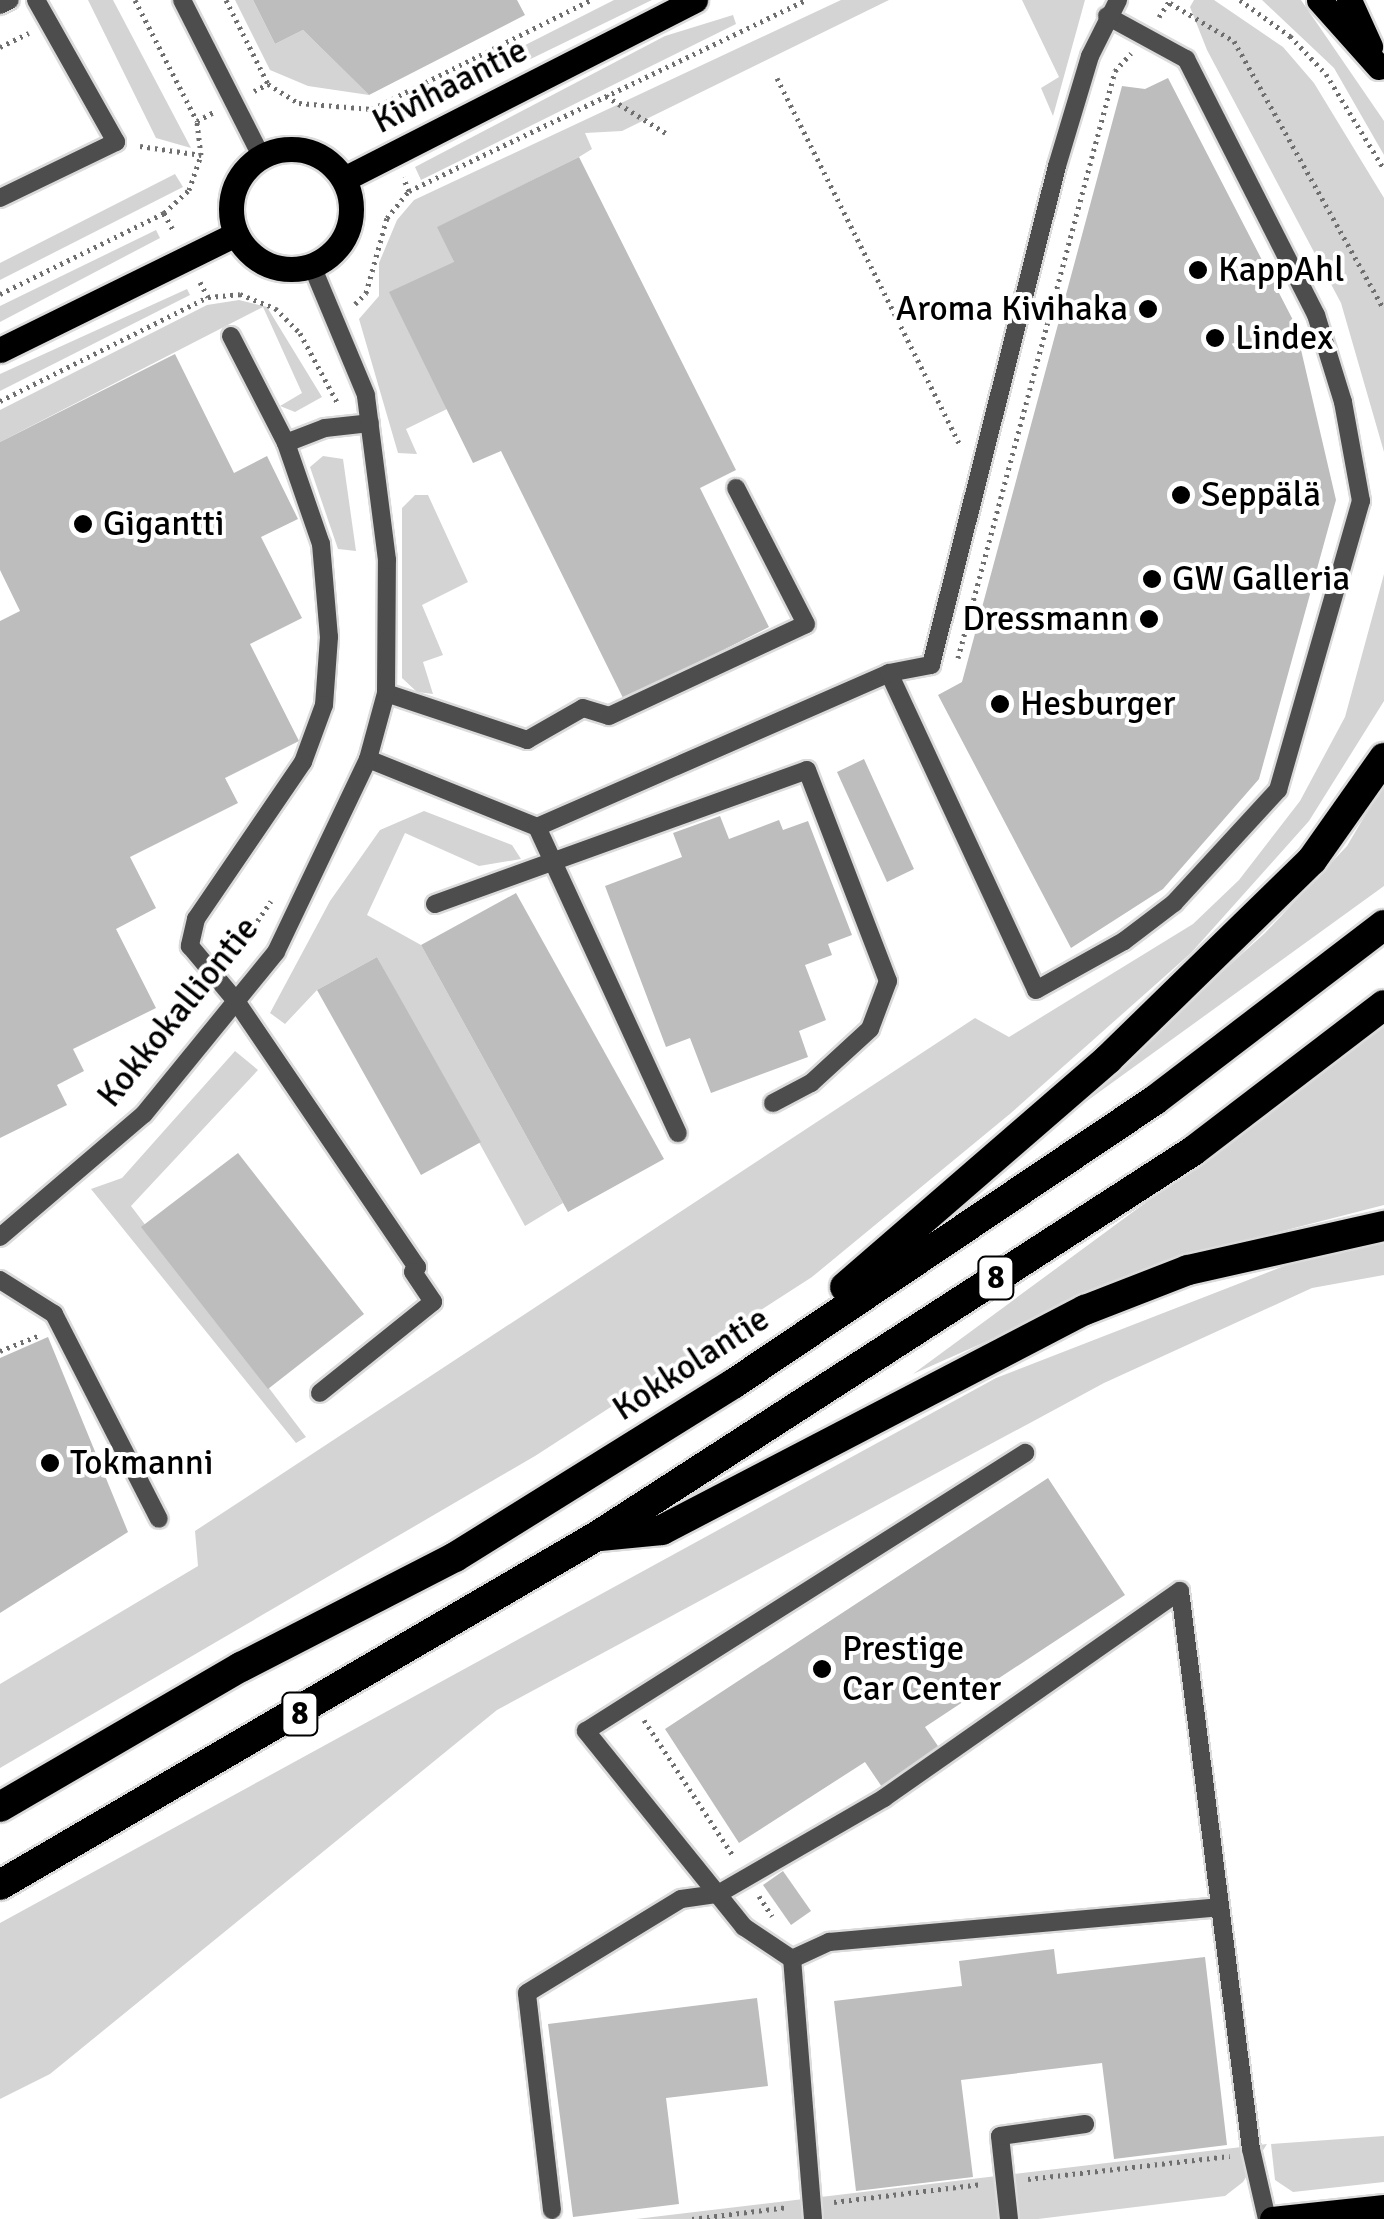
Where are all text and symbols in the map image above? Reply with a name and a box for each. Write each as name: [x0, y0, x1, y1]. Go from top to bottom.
street label: Kivihaantie: [366, 29, 534, 143]
place label: KappAhl: [1218, 249, 1344, 291]
marker: KappAhl: [1187, 259, 1209, 281]
place label: Aroma Kivihaka: [896, 288, 1128, 330]
marker: Aroma Kivihaka: [1137, 298, 1159, 320]
place label: Lindex: [1235, 317, 1333, 359]
marker: Lindex: [1204, 327, 1226, 349]
place label: Seppälä: [1201, 474, 1321, 516]
marker: Seppälä: [1170, 484, 1192, 506]
place label: Gigantti: [103, 503, 225, 545]
marker: Gigantti: [72, 513, 94, 535]
place label: GW Galleria: [1172, 558, 1350, 600]
marker: GW Galleria: [1141, 568, 1163, 590]
place label: Dressmann: [962, 598, 1129, 640]
marker: Dressmann: [1138, 608, 1160, 630]
place label: Hesburger: [1020, 683, 1175, 725]
marker: Hesburger: [989, 693, 1011, 715]
street label: Kokkokalliontie: [88, 908, 268, 1116]
road number: 8: [976, 1251, 1016, 1305]
street label: Kokkolantie: [605, 1298, 777, 1430]
place label: Tokmanni: [70, 1442, 213, 1484]
marker: Tokmanni: [39, 1452, 61, 1474]
place label: Prestige Car Center: [842, 1628, 1001, 1710]
marker: Prestige Car Center: [811, 1658, 833, 1680]
road number: 8: [280, 1687, 320, 1741]

